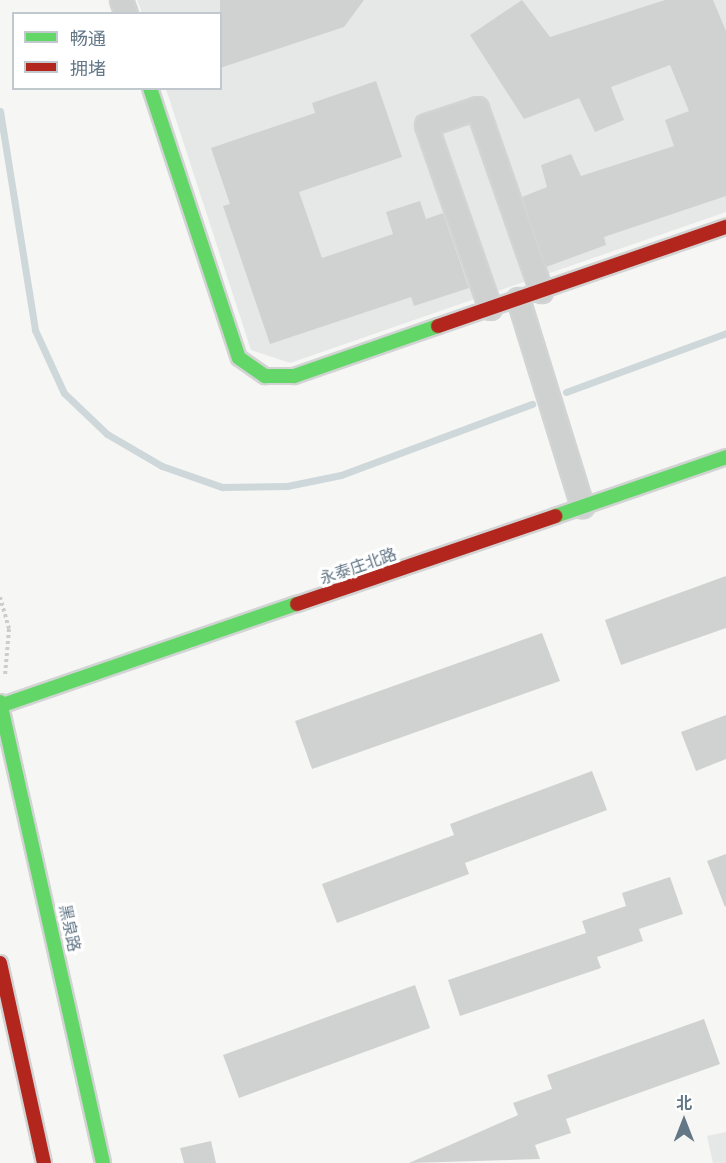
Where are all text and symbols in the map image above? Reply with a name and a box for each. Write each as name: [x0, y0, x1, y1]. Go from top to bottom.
legend: [12, 12, 222, 90]
text: 畅通: [70, 28, 106, 49]
text: 拥堵: [70, 58, 106, 79]
street label: 永泰庄北路: [317, 544, 399, 588]
street label: 黑泉路: [56, 903, 84, 953]
north arrow: [654, 1091, 714, 1151]
text: 北: [676, 1093, 692, 1113]

